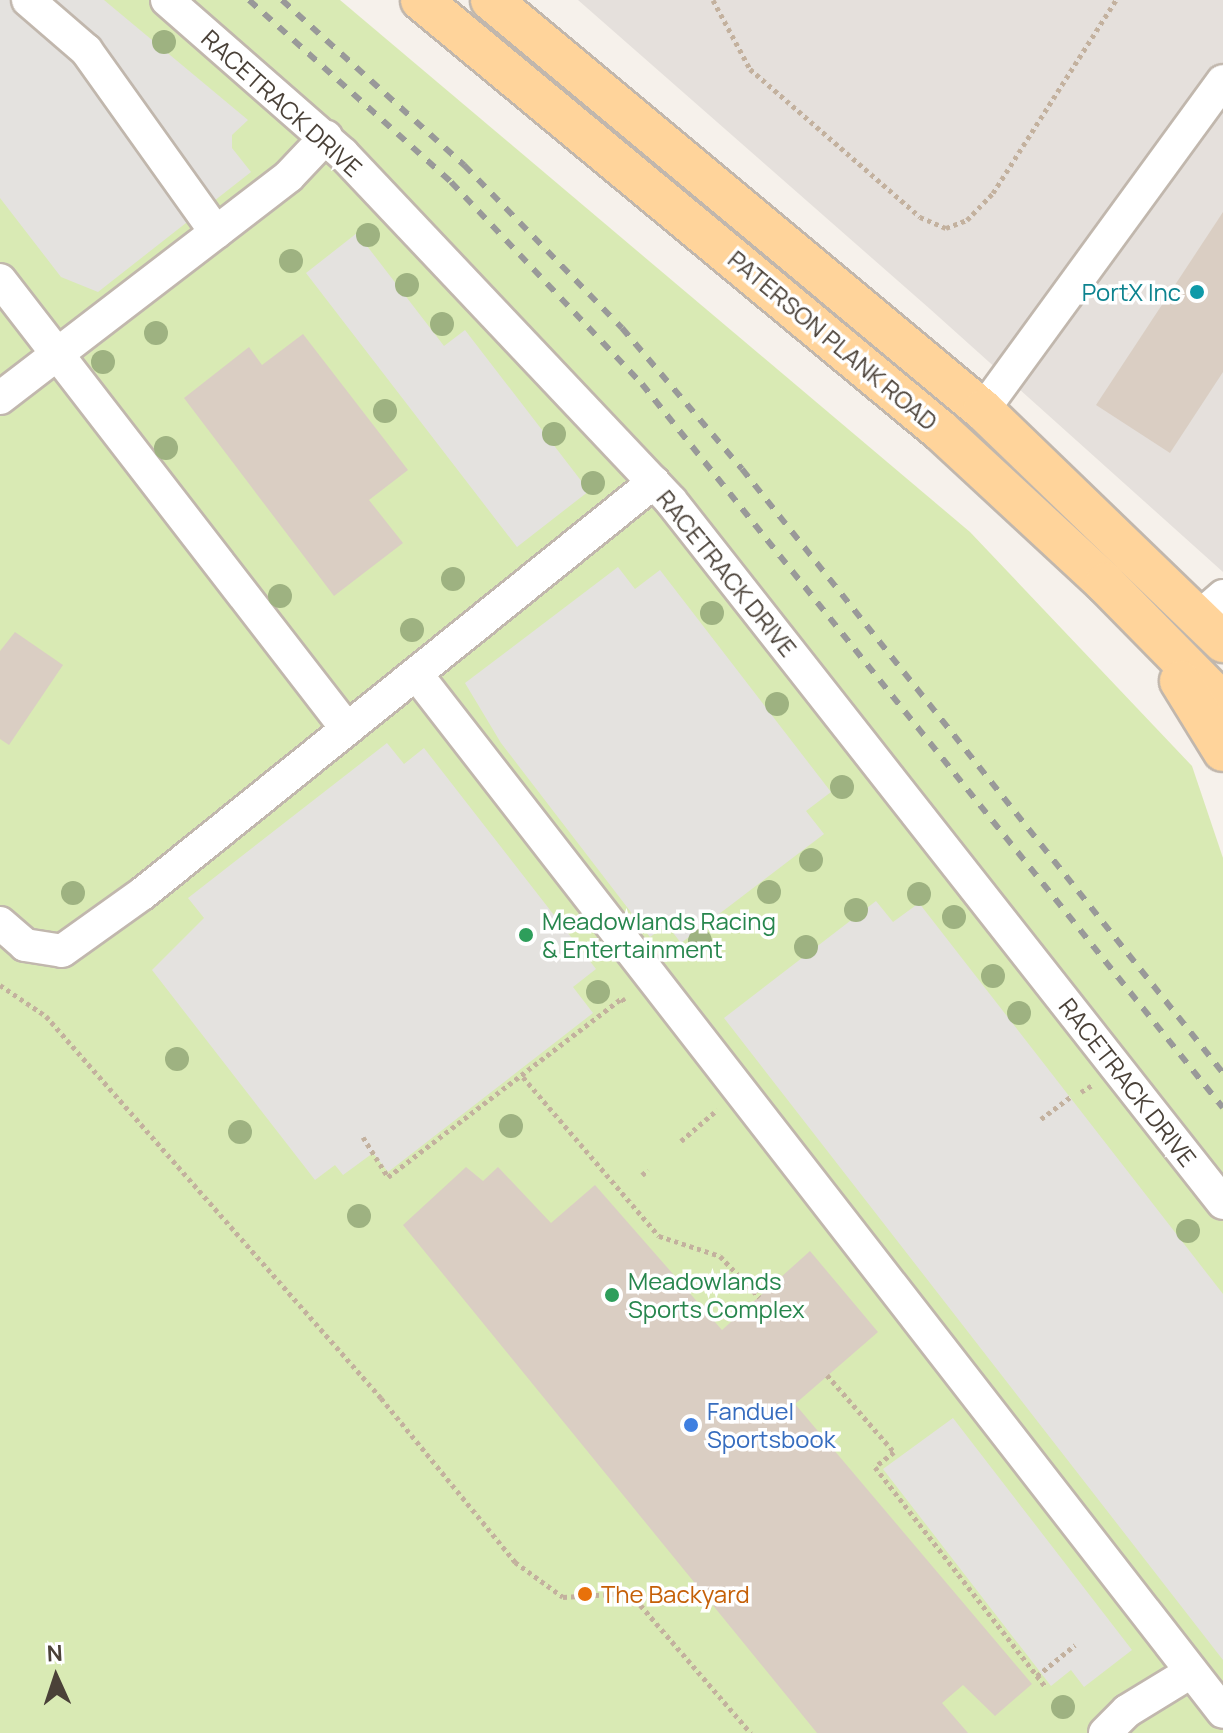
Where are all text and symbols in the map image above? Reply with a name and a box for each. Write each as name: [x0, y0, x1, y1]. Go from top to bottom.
street label: RACETRACK DRIVE: [196, 23, 368, 183]
street label: PATERSON PLANK ROAD: [722, 244, 944, 436]
place label: PortX Inc: [1082, 278, 1181, 306]
marker: PortX Inc: [1188, 283, 1206, 301]
street label: RACETRACK DRIVE: [651, 484, 803, 662]
place label: Meadowlands Racing & Entertainment: [542, 907, 776, 963]
marker: Meadowlands Racing & Entertainment: [517, 926, 535, 944]
street label: RACETRACK DRIVE: [1053, 992, 1203, 1172]
place label: Meadowlands Sports Complex: [628, 1267, 805, 1323]
marker: Meadowlands Sports Complex: [603, 1286, 621, 1304]
place label: Fanduel Sportsbook: [707, 1397, 836, 1453]
marker: Fanduel Sportsbook: [682, 1416, 700, 1434]
place label: The Backyard: [601, 1580, 750, 1608]
marker: The Backyard: [576, 1585, 594, 1603]
north arrow: [16, 1637, 96, 1717]
text: N: [46, 1638, 63, 1668]

